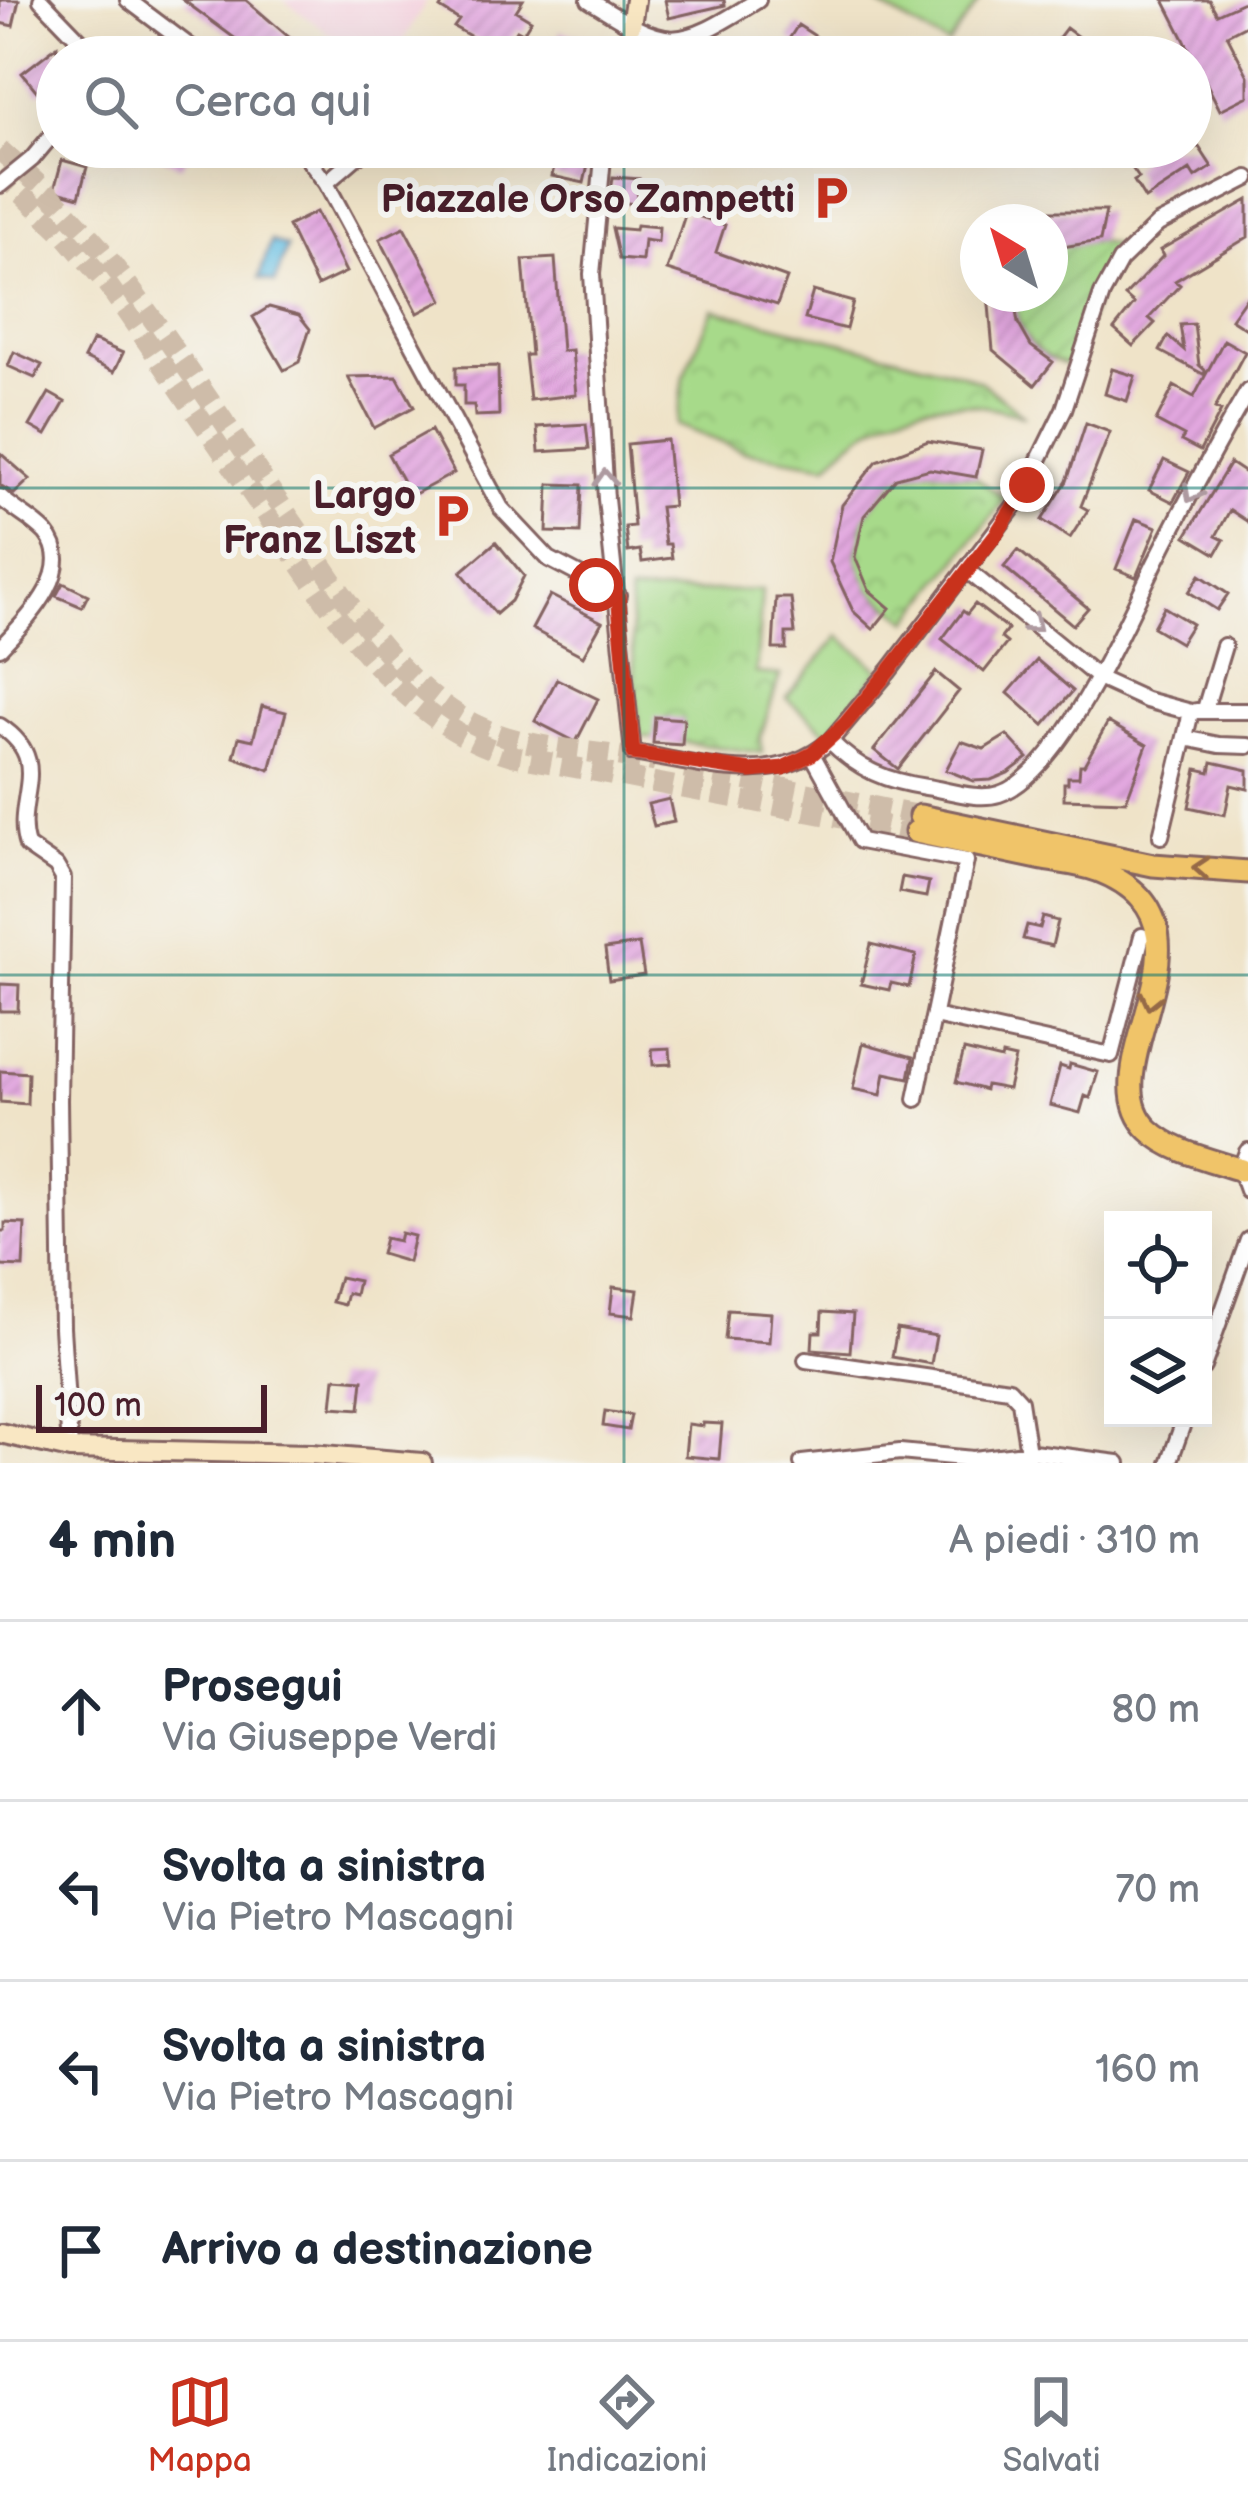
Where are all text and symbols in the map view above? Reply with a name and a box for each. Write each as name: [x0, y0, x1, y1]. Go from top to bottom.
search box: [36, 36, 1212, 168]
icon: search: [78, 69, 144, 135]
text: Cerca qui: [174, 75, 371, 130]
parking icon: Piazzale Orso Zampetti: [806, 173, 856, 223]
place label: Piazzale Orso Zampetti: [381, 177, 795, 224]
north arrow: [960, 204, 1068, 312]
route end: [1000, 458, 1054, 512]
one-way arrow: [592, 469, 618, 487]
place label: Largo Franz Liszt: [223, 473, 416, 565]
one-way arrow: [1183, 482, 1206, 503]
parking icon: Largo Franz Liszt: [427, 491, 477, 541]
route start: [569, 558, 623, 612]
one-way arrow: [1020, 610, 1042, 632]
one-way arrow: [1191, 856, 1210, 882]
one-way arrow: [1139, 990, 1164, 1010]
map controls: [1104, 1211, 1212, 1427]
button: locate: [1104, 1211, 1212, 1319]
button: layers: [1104, 1319, 1212, 1427]
scale bar: [36, 1379, 267, 1432]
text: 100 m: [54, 1386, 142, 1426]
text: 4 min: [48, 1511, 176, 1572]
text: A piedi · 310 m: [949, 1518, 1200, 1565]
text: Prosegui: [162, 1660, 343, 1715]
icon: ahead: [48, 1678, 114, 1744]
text: 80 m: [1112, 1687, 1200, 1734]
text: Via Giuseppe Verdi: [162, 1715, 497, 1762]
text: Svolta a sinistra: [162, 1840, 486, 1895]
icon: left: [48, 1858, 114, 1924]
text: 70 m: [1115, 1867, 1200, 1914]
text: Via Pietro Mascagni: [162, 1895, 514, 1942]
text: Svolta a sinistra: [162, 2020, 486, 2075]
icon: left: [48, 2038, 114, 2104]
text: 160 m: [1095, 2047, 1200, 2094]
text: Via Pietro Mascagni: [162, 2075, 514, 2122]
icon: arrive: [48, 2218, 114, 2284]
text: Arrivo a destinazione: [162, 2223, 593, 2278]
tab: Mappa: [148, 2369, 252, 2481]
tab: Indicazioni: [547, 2369, 707, 2481]
tab: Salvati: [1002, 2369, 1100, 2481]

